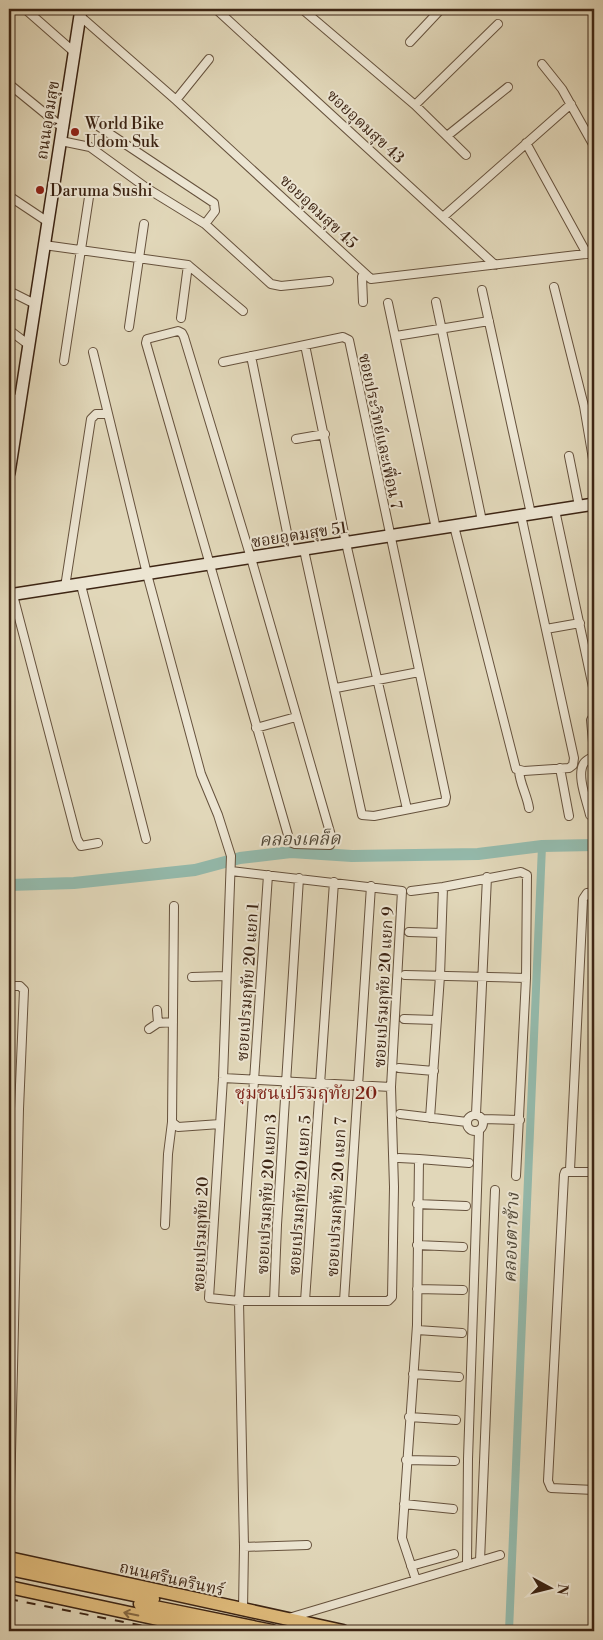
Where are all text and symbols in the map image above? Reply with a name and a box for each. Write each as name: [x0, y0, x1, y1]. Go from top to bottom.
street label: ถนนอุดมสุข: [32, 79, 65, 161]
street label: ซอยอุดมสุข 43: [322, 86, 408, 169]
place label: World Bike Udom Suk: [84, 114, 164, 152]
marker: World Bike Udom Suk: [69, 126, 81, 138]
street label: ซอยอุดมสุข 45: [275, 171, 361, 254]
place label: Daruma Sushi: [50, 181, 153, 201]
marker: Daruma Sushi: [34, 184, 46, 196]
street label: ซอยประวิทย์และเพื่อน 7: [354, 351, 408, 511]
street label: ซอยอุดมสุข 51: [250, 518, 349, 553]
water label: คลองเคล็ด: [259, 827, 341, 852]
street label: ซอยเปรมฤทัย 20 แยก 1: [232, 902, 264, 1062]
street label: ซอยเปรมฤทัย 20 แยก 9: [370, 906, 398, 1068]
district label: ชุมชนเปรมฤทัย 20: [235, 1082, 377, 1105]
street label: ซอยเปรมฤทัย 20 แยก 3: [253, 1113, 281, 1275]
street label: ซอยเปรมฤทัย 20 แยก 5: [284, 1114, 316, 1276]
street label: ซอยเปรมฤทัย 20 แยก 7: [323, 1117, 351, 1277]
street label: ซอยเปรมฤทัย 20: [189, 1176, 213, 1292]
water label: คลองตาช้าง: [498, 1191, 525, 1284]
street label: ถนนศรีนครินทร์: [117, 1557, 227, 1601]
north arrow: [526, 1562, 576, 1612]
text: N: [552, 1583, 572, 1596]
one-way arrow: [124, 1609, 140, 1618]

